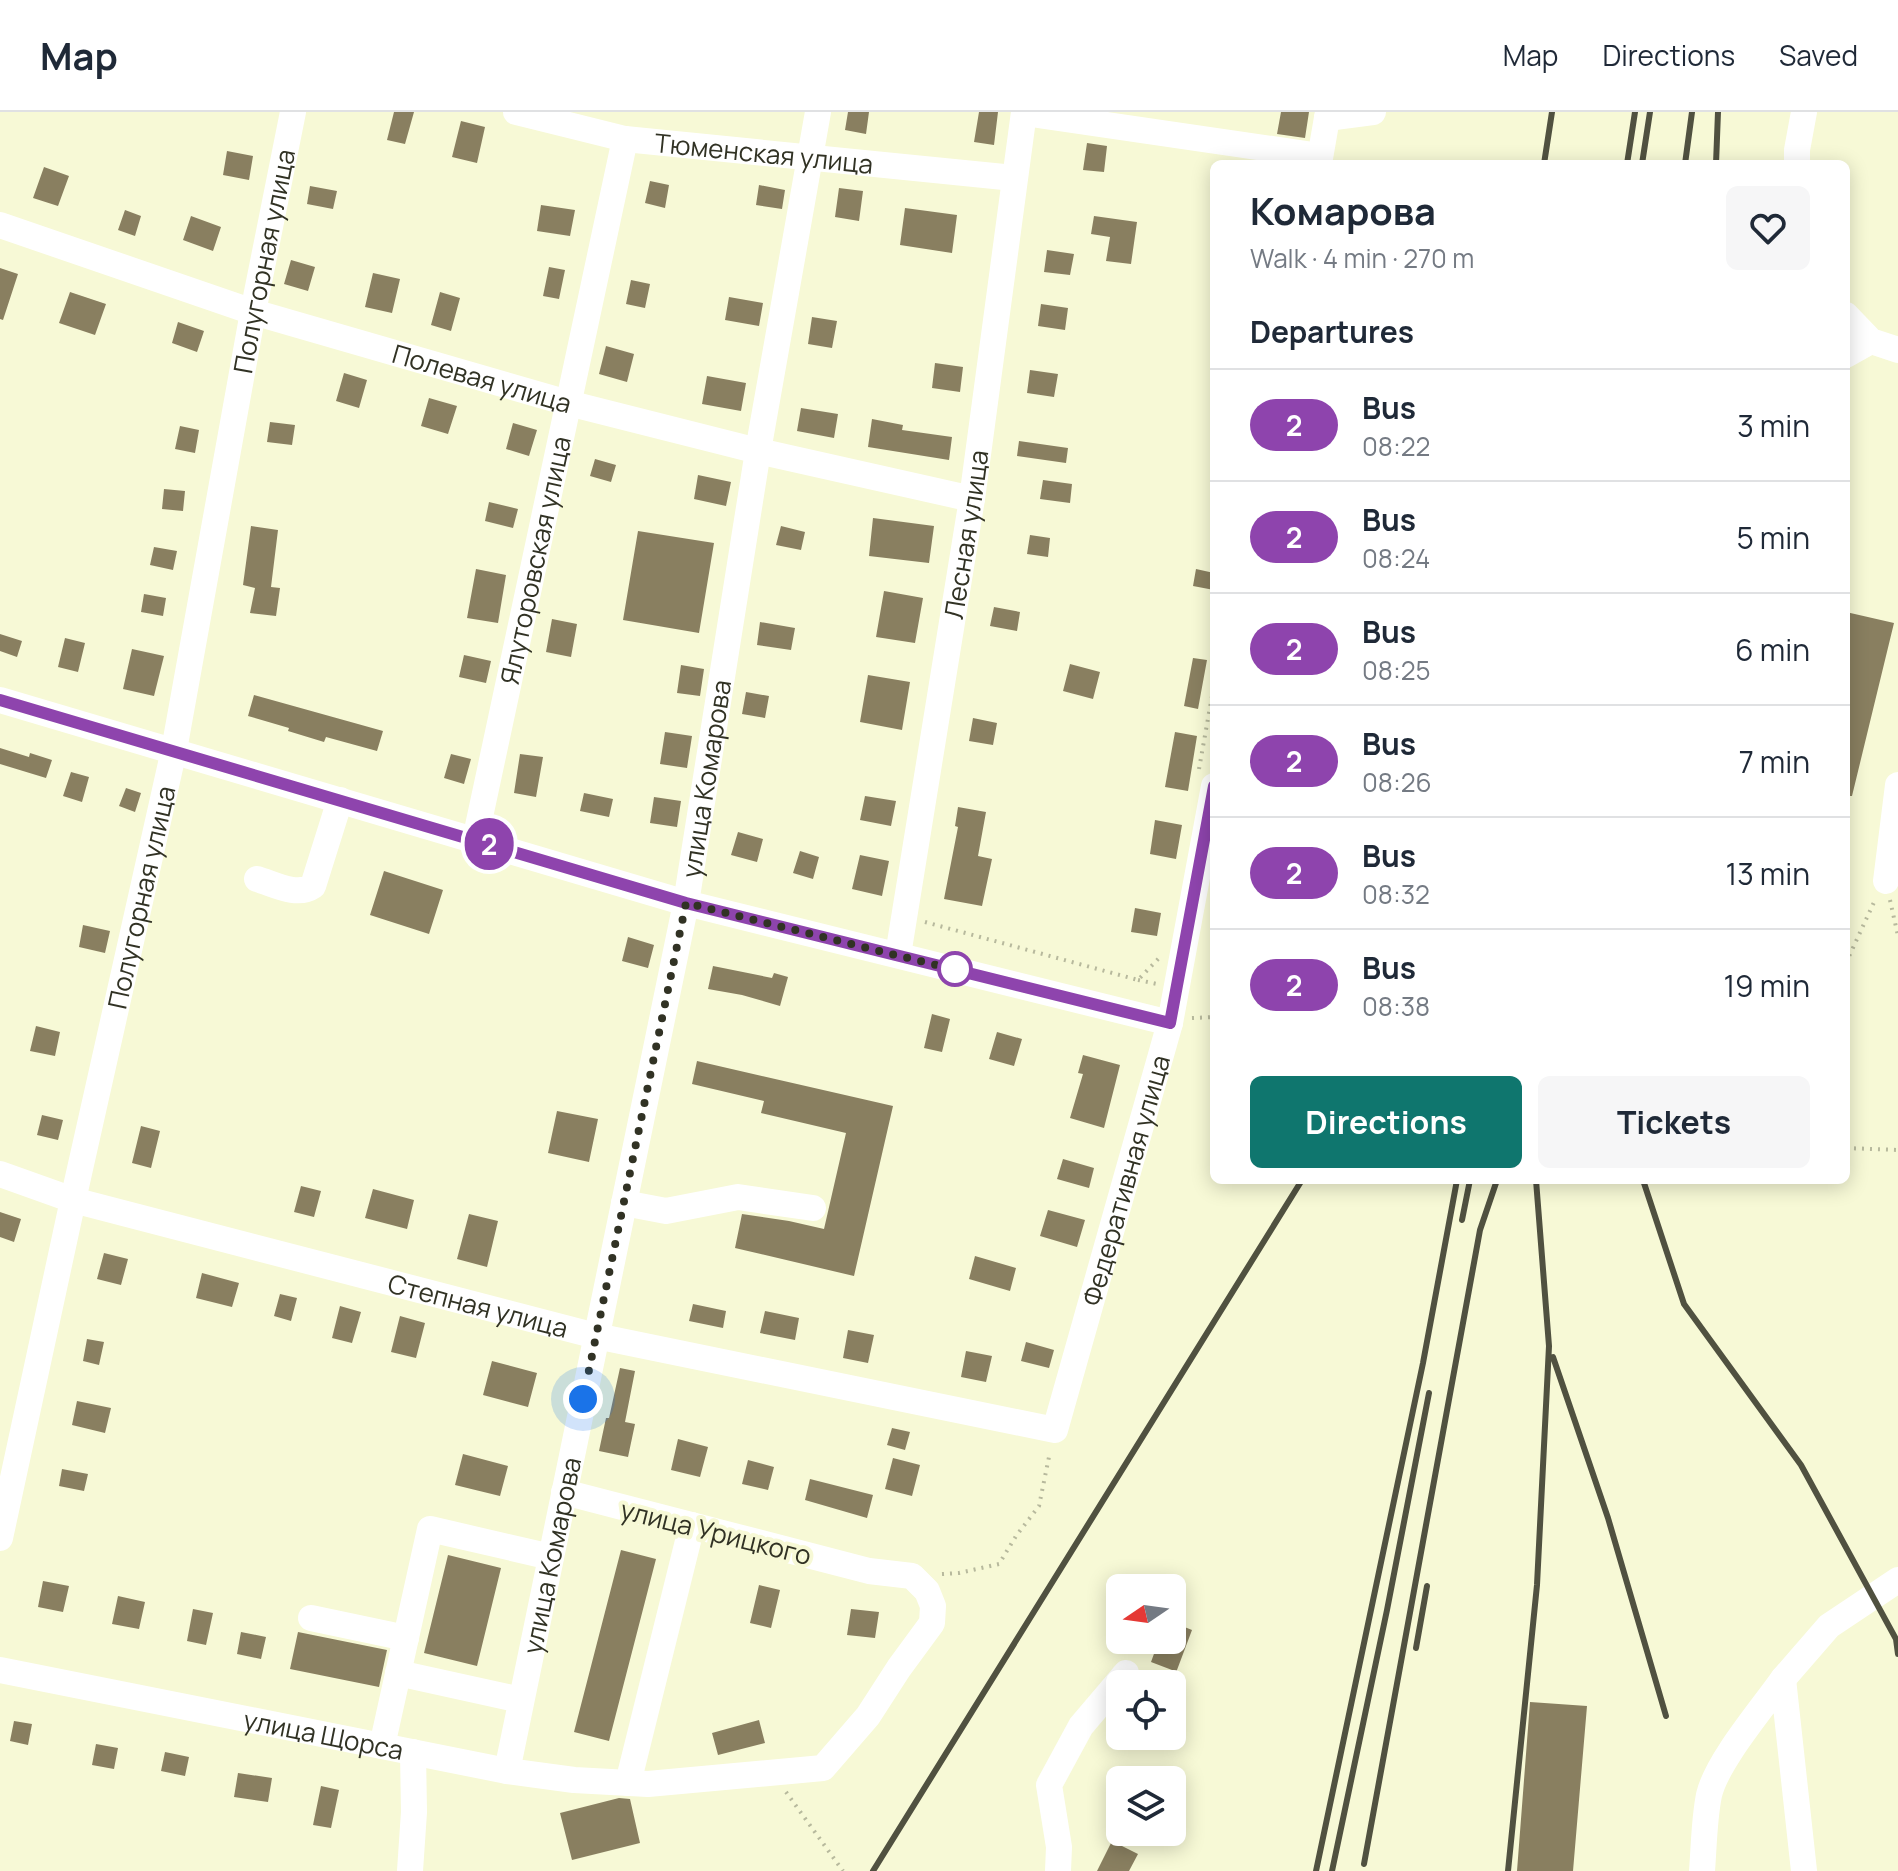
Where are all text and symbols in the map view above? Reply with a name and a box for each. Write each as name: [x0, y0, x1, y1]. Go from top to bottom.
text: Map: [40, 29, 118, 81]
text: Map: [1503, 36, 1558, 74]
text: Directions: [1602, 36, 1735, 74]
text: Saved: [1779, 36, 1858, 74]
street label: Тюменская улица: [653, 124, 875, 182]
street label: Полугорная улица: [224, 146, 303, 376]
text: Комарова: [1250, 184, 1436, 236]
button: heart: [1726, 186, 1810, 270]
text: Walk · 4 min · 270 m: [1250, 240, 1474, 276]
text: Departures: [1250, 311, 1414, 352]
street label: Полевая улица: [388, 335, 576, 421]
text: Bus: [1362, 387, 1416, 428]
text: 3 min: [1737, 405, 1810, 446]
text: 2: [1286, 406, 1302, 444]
text: 08:22: [1362, 428, 1430, 464]
street label: Ялуторовская улица: [491, 433, 579, 688]
street label: Лесная улица: [935, 448, 996, 622]
text: Bus: [1362, 499, 1416, 540]
text: 5 min: [1736, 517, 1810, 558]
text: 2: [1286, 518, 1302, 556]
text: 08:24: [1362, 540, 1430, 576]
text: Bus: [1362, 611, 1416, 652]
text: 6 min: [1735, 629, 1810, 670]
text: 2: [1286, 630, 1302, 668]
text: 08:25: [1362, 652, 1431, 688]
street label: улица Комарова: [672, 677, 739, 880]
text: Bus: [1362, 723, 1416, 764]
text: 7 min: [1739, 741, 1810, 782]
text: 2: [1286, 742, 1302, 780]
text: 08:26: [1362, 764, 1432, 800]
street label: Полугорная улица: [98, 782, 183, 1012]
line badge: 2: [463, 818, 515, 870]
text: 2: [481, 825, 497, 863]
text: Bus: [1362, 835, 1416, 876]
text: 13 min: [1725, 853, 1810, 894]
text: 2: [1286, 854, 1302, 892]
text: 08:32: [1362, 876, 1430, 912]
text: Bus: [1362, 947, 1416, 988]
unlabelled marker: [938, 952, 972, 986]
text: 19 min: [1723, 965, 1810, 1006]
text: 2: [1286, 966, 1302, 1004]
text: 08:38: [1362, 988, 1430, 1024]
street label: Федеративная улица: [1073, 1051, 1178, 1310]
button: Directions: [1250, 1076, 1522, 1168]
button: Tickets: [1538, 1076, 1810, 1168]
street label: Степная улица: [384, 1265, 572, 1346]
your location: [563, 1379, 603, 1419]
street label: улица Комарова: [514, 1454, 589, 1657]
street label: улица Урицкого: [617, 1491, 815, 1573]
north arrow: [1106, 1574, 1186, 1654]
map controls: [1106, 1574, 1186, 1846]
button: locate: [1106, 1670, 1186, 1750]
street label: улица Щорса: [241, 1701, 407, 1768]
button: layers: [1106, 1766, 1186, 1846]

